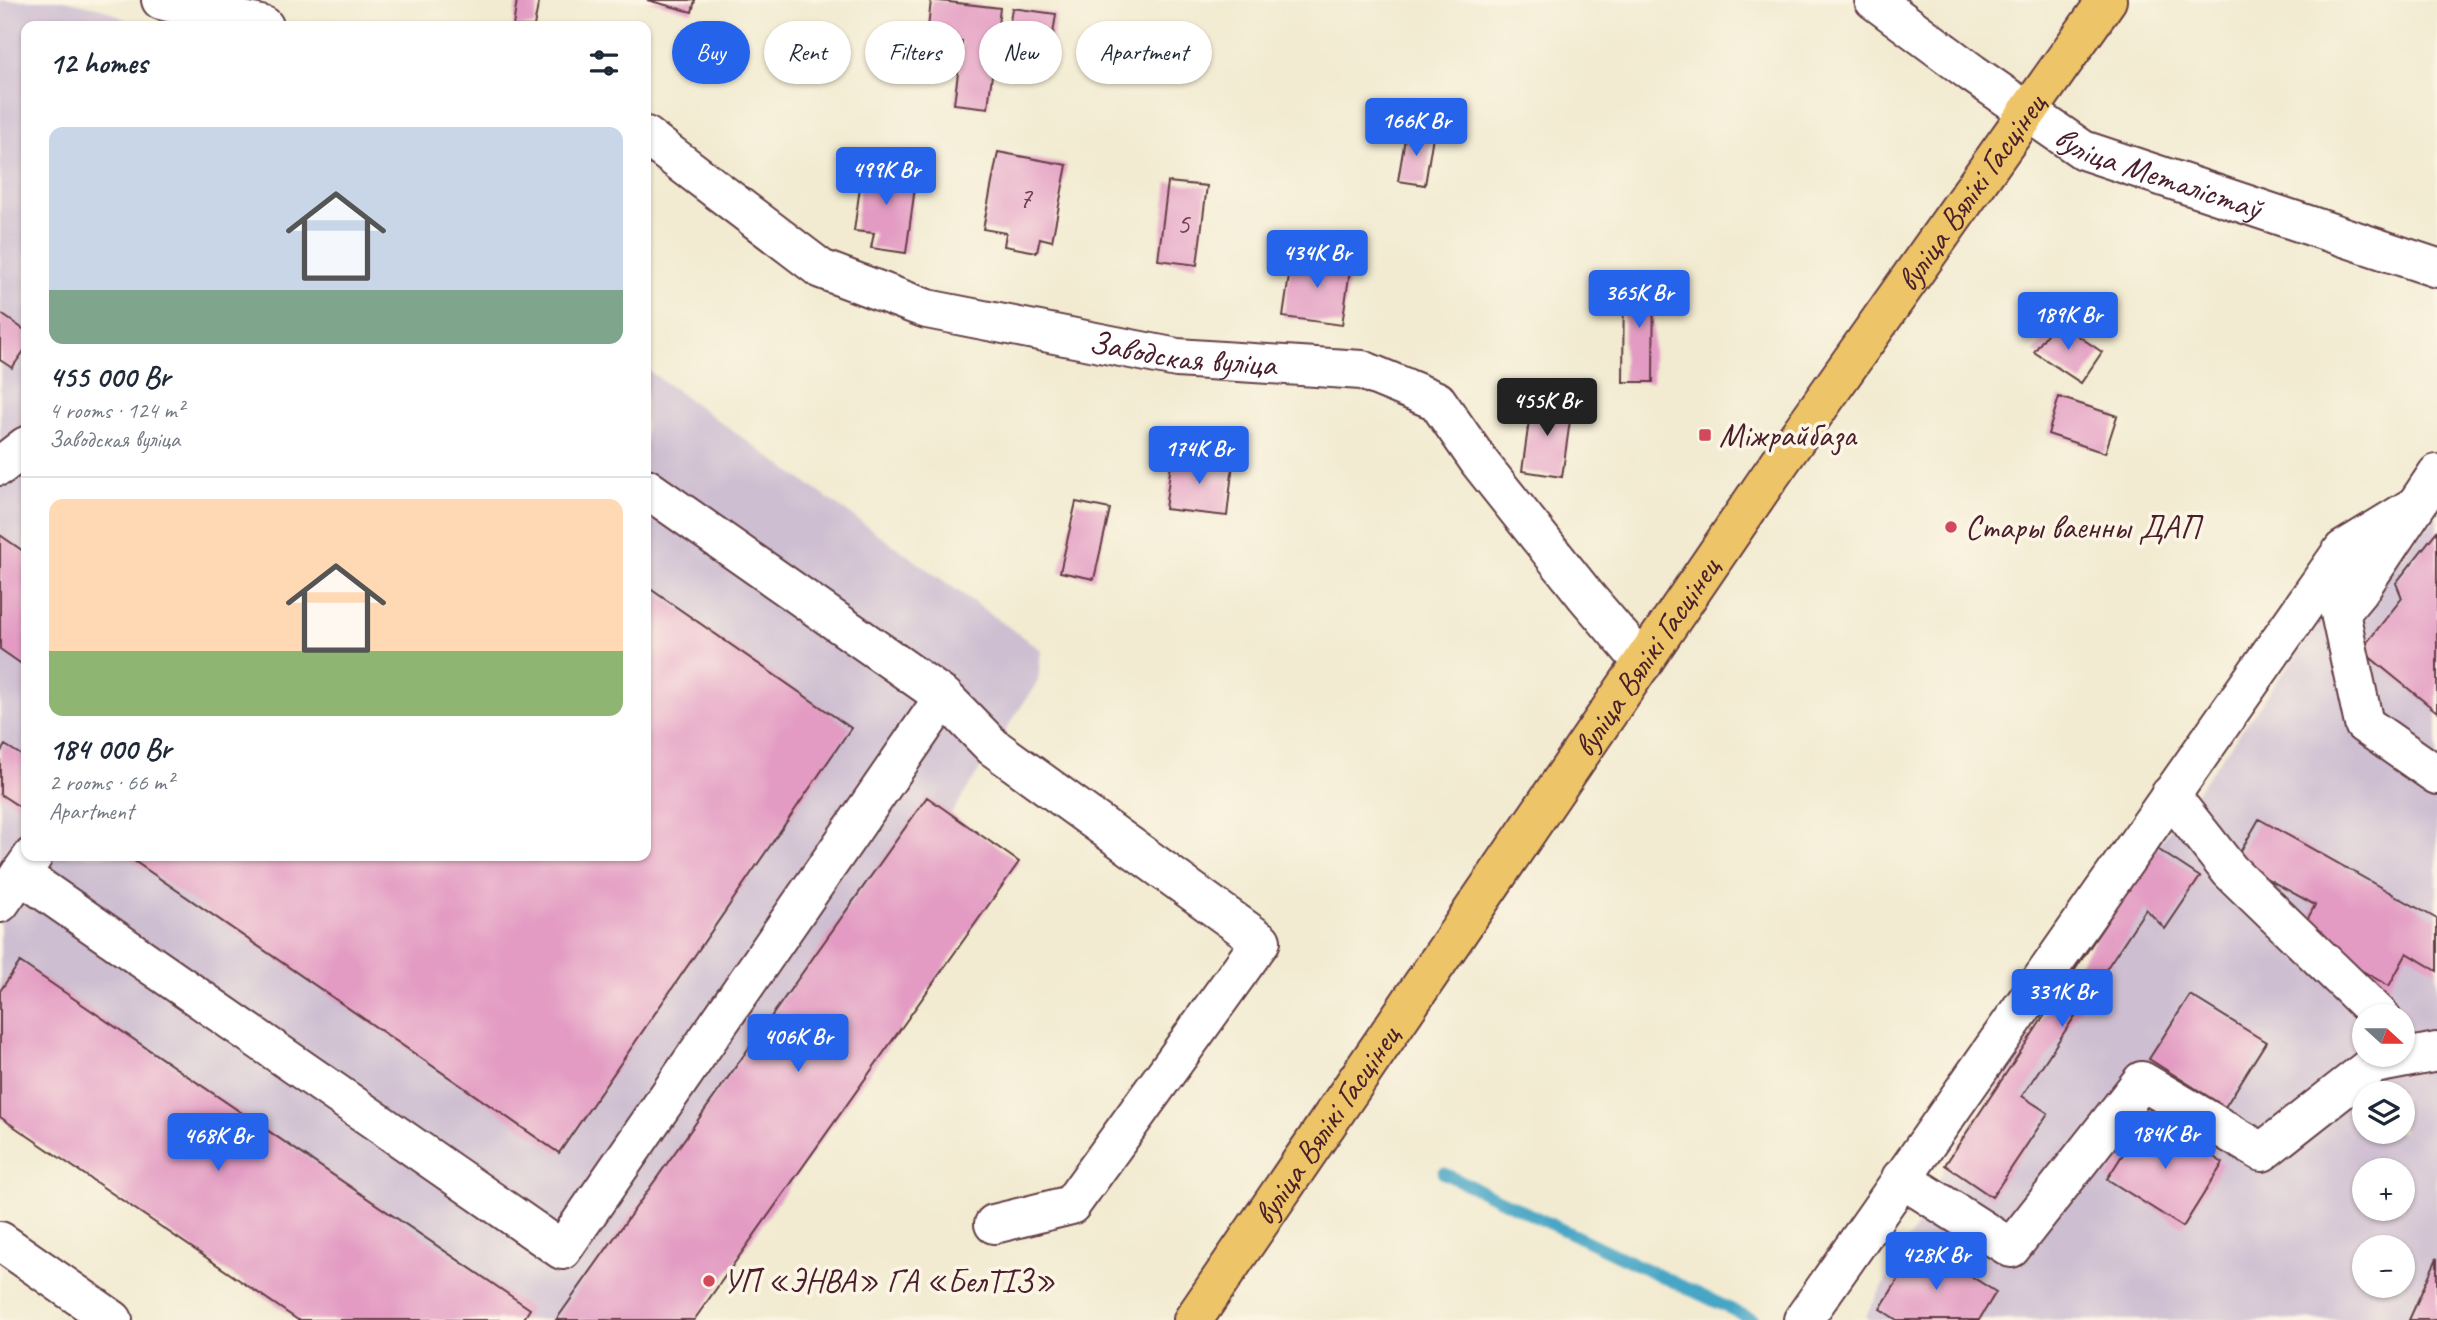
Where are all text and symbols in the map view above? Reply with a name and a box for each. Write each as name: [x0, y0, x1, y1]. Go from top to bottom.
chip: Buy: [672, 21, 750, 84]
chip: Rent: [764, 21, 851, 84]
chip: Filters: [865, 21, 965, 84]
chip: New: [979, 21, 1062, 84]
chip: Apartment: [1076, 21, 1212, 84]
text: 12 homes: [49, 44, 147, 82]
icon: filters: [585, 44, 623, 82]
street label: вуліца Вялікі Гасцінец: [1887, 84, 2056, 299]
pin: 166K Br: [1351, 99, 1481, 158]
text: 166K Br: [1381, 106, 1451, 135]
street label: вуліца Металістаў: [2047, 116, 2270, 230]
pin: 499K Br: [821, 148, 951, 207]
text: 499K Br: [852, 155, 920, 184]
icon: home: [273, 173, 399, 299]
house number: 7: [1018, 178, 1033, 216]
house number: 5: [1176, 204, 1191, 242]
pin: 434K Br: [1252, 230, 1382, 290]
text: 434K Br: [1283, 238, 1351, 267]
pin: 365K Br: [1574, 270, 1704, 330]
text: 365K Br: [1605, 278, 1673, 307]
pin: 189K Br: [2003, 292, 2133, 352]
text: 189K Br: [2034, 300, 2102, 329]
street label: Заводская вуліца: [1086, 320, 1280, 386]
text: 455 000 Br: [49, 358, 170, 396]
pin: 455K Br: [1482, 378, 1612, 438]
text: 455K Br: [1513, 386, 1581, 415]
text: 4 rooms · 124 m²: [49, 396, 184, 425]
place label: Міжрайбаза: [1719, 414, 1857, 456]
text: Заводская вуліца: [49, 425, 180, 454]
pin: 174K Br: [1134, 426, 1264, 486]
marker: Міжрайбаза: [1697, 427, 1713, 443]
text: 174K Br: [1165, 434, 1233, 463]
place label: Стары ваенны ДАП: [1965, 506, 2204, 548]
marker: Стары ваенны ДАП: [1943, 519, 1959, 535]
icon: home: [273, 545, 399, 671]
street label: вуліца Вялікі Гасцінец: [1563, 548, 1730, 765]
text: 184 000 Br: [49, 730, 171, 768]
text: 2 rooms · 66 m²: [49, 768, 173, 797]
text: Apartment: [49, 797, 134, 826]
pin: 331K Br: [1997, 970, 2127, 1029]
text: 331K Br: [2028, 977, 2096, 1006]
north arrow: [2352, 1004, 2415, 1068]
map controls: [2352, 1004, 2415, 1298]
pin: 406K Br: [733, 1014, 863, 1074]
street label: вуліца Вялікі Гасцінец: [1243, 1016, 1410, 1233]
text: 406K Br: [763, 1022, 833, 1051]
button: layers: [2352, 1081, 2415, 1144]
pin: 184K Br: [2100, 1112, 2230, 1171]
pin: 468K Br: [153, 1114, 283, 1173]
text: 184K Br: [2131, 1119, 2199, 1148]
text: 468K Br: [183, 1121, 253, 1150]
button: +: [2352, 1158, 2415, 1221]
pin: 428K Br: [1871, 1232, 2001, 1292]
button: −: [2352, 1235, 2415, 1298]
text: 428K Br: [1902, 1240, 1970, 1269]
place label: УП «ЭНВА» ГА «БелТІЗ»: [723, 1260, 1056, 1302]
marker: УП «ЭНВА» ГА «БелТІЗ»: [701, 1273, 717, 1289]

